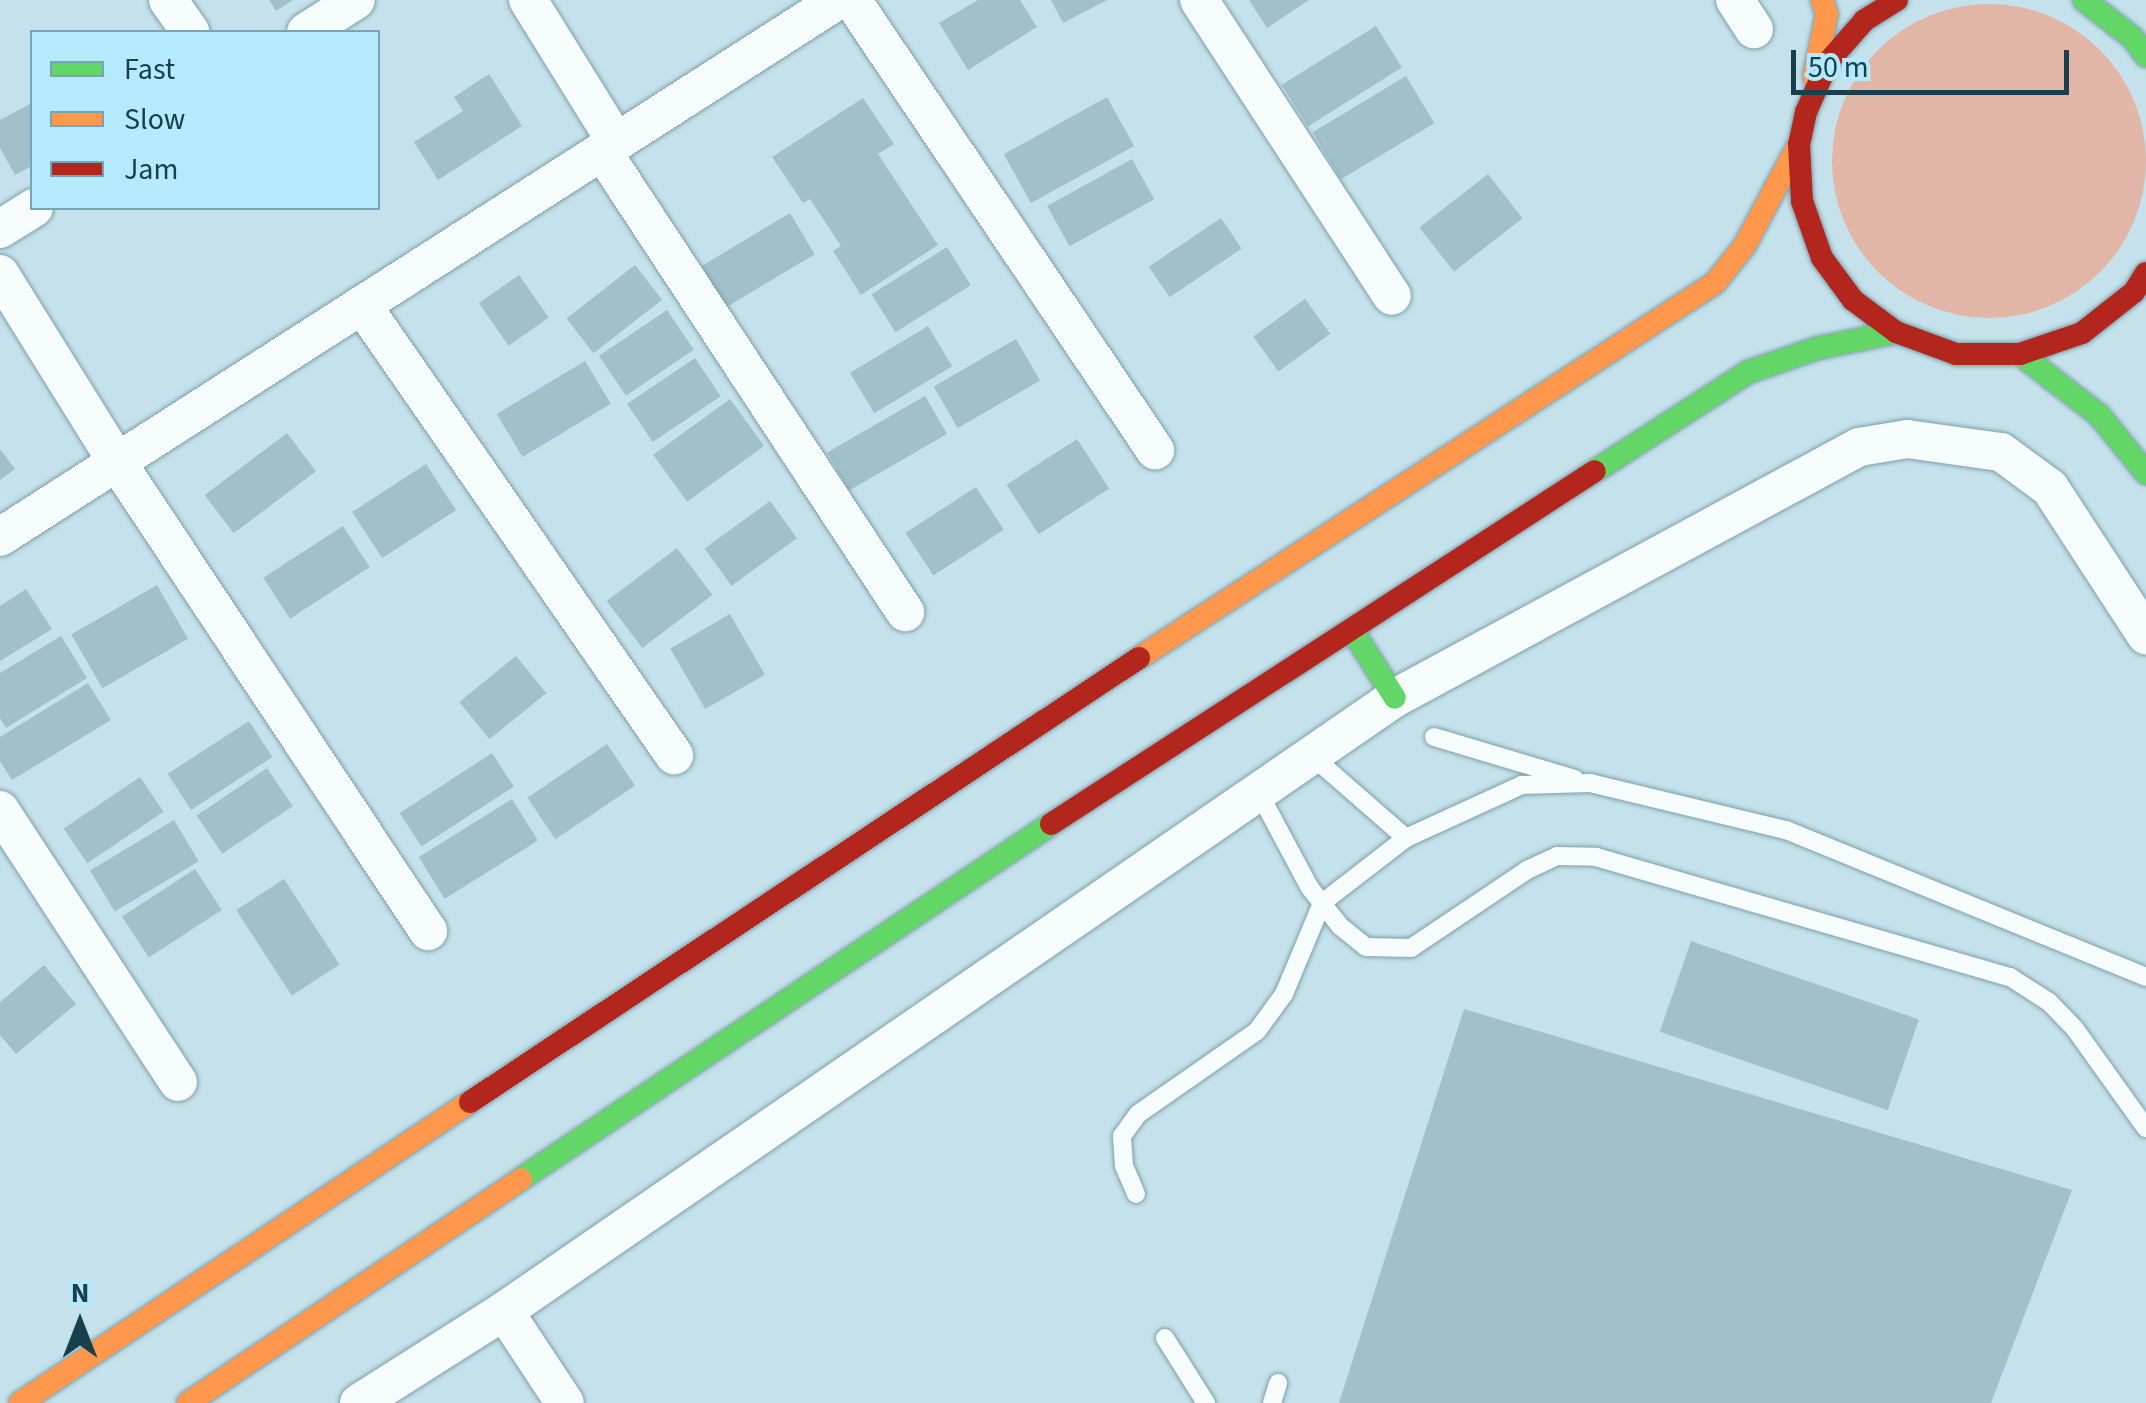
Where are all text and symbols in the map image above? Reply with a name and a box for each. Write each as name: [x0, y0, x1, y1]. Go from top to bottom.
legend: [30, 30, 380, 210]
scale bar: [1796, 30, 2074, 92]
text: 50 m: [1808, 46, 1869, 89]
text: Fast: [124, 48, 175, 91]
text: Slow: [124, 98, 185, 141]
text: Jam: [124, 148, 178, 191]
north arrow: [30, 1273, 130, 1373]
text: N: [71, 1273, 89, 1313]

